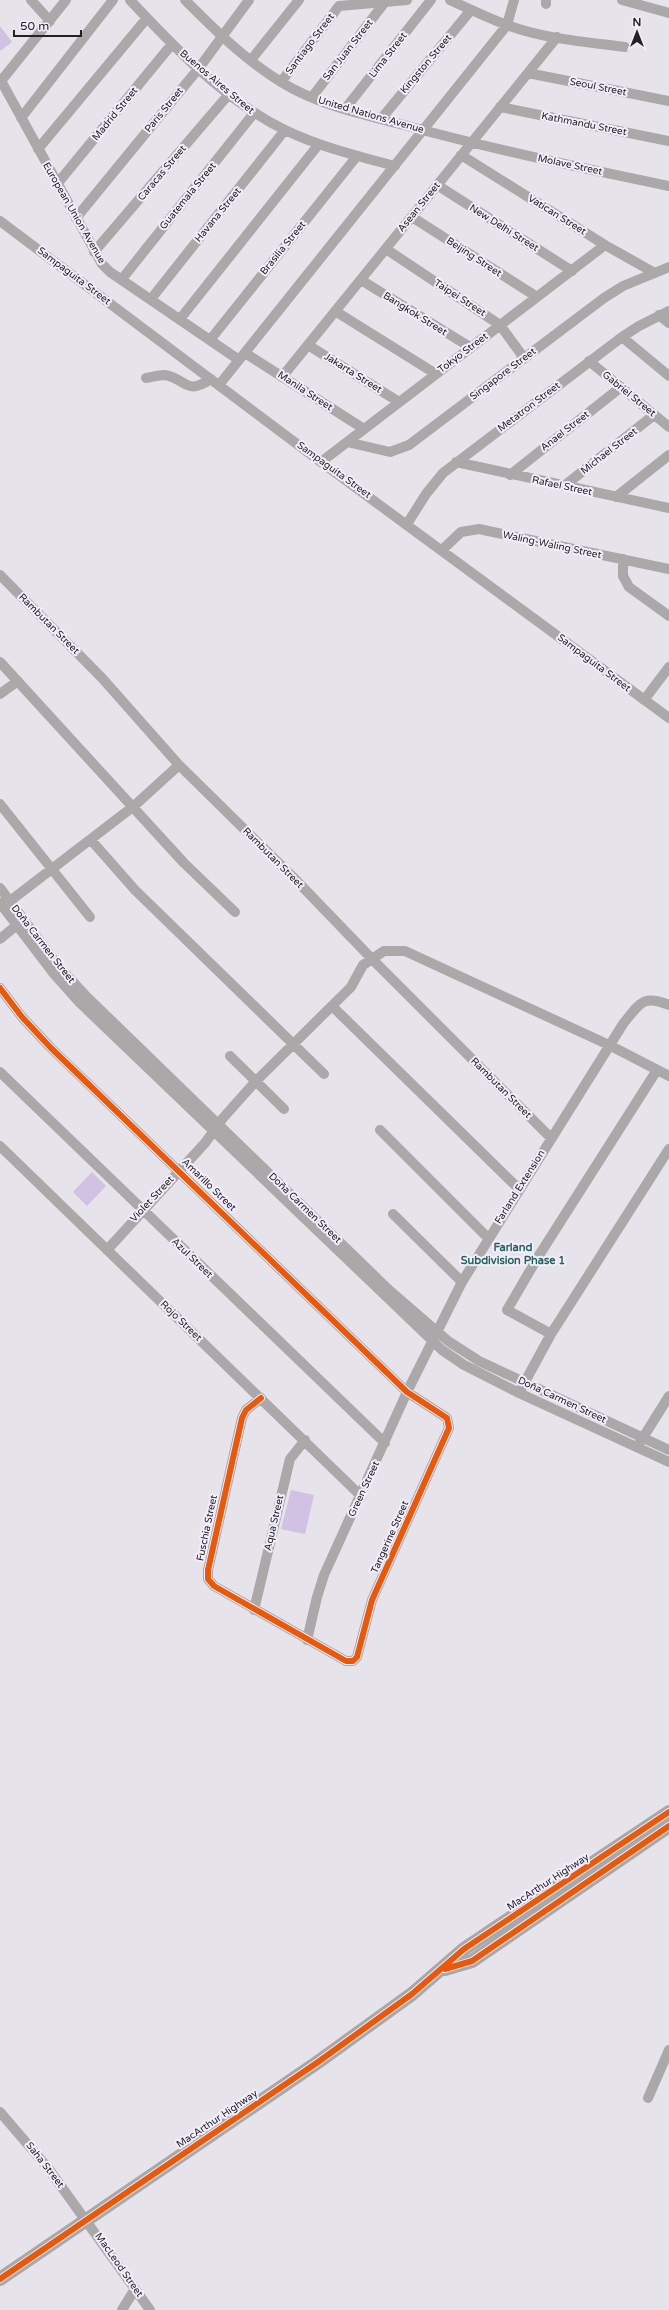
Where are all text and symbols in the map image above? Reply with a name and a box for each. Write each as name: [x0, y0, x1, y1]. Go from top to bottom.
street label: Santiago Street: [283, 11, 337, 77]
scale bar: [14, 12, 81, 38]
north arrow: [617, 12, 657, 52]
text: N: [633, 16, 641, 29]
street label: San Juan Street: [320, 17, 376, 83]
text: 50 m: [20, 19, 49, 33]
street label: Lima Street: [367, 30, 410, 80]
street label: Kingston Street: [398, 32, 454, 96]
street label: Buenos Aires Street: [177, 47, 257, 117]
street label: Seoul Street: [569, 76, 628, 98]
street label: Madrid Street: [90, 85, 140, 143]
street label: Paris Street: [142, 85, 186, 135]
street label: United Nations Avenue: [317, 94, 426, 136]
street label: Kathmandu Street: [540, 110, 628, 138]
street label: Caracas Street: [135, 143, 189, 203]
street label: Molave Street: [537, 152, 604, 178]
street label: European Union Avenue: [40, 160, 108, 266]
street label: Guatemala Street: [157, 160, 219, 232]
street label: Asean Street: [395, 179, 443, 234]
street label: Havana Street: [192, 185, 244, 245]
street label: Vatican Street: [526, 192, 588, 238]
street label: New Delhi Street: [467, 202, 541, 254]
street label: Brasilia Street: [258, 219, 308, 277]
street label: Beijing Street: [444, 235, 504, 279]
street label: Sampaguita Street: [35, 245, 113, 307]
street label: Taipei Street: [432, 277, 488, 319]
street label: Bangkok Street: [381, 290, 449, 339]
street label: Tokyo Street: [436, 330, 491, 376]
street label: Singapore Street: [468, 345, 538, 403]
street label: Jakarta Street: [322, 351, 384, 396]
street label: Manila Street: [275, 369, 335, 413]
street label: Gabriel Street: [600, 369, 658, 419]
street label: Metatron Street: [495, 379, 563, 434]
street label: Anael Street: [538, 408, 592, 454]
street label: Michael Street: [578, 425, 640, 477]
street label: Sampaguita Street: [295, 439, 373, 501]
street label: Rafael Street: [531, 474, 593, 498]
street label: Waling-Waling Street: [502, 529, 603, 561]
street label: Rambutan Street: [16, 591, 82, 657]
street label: Sampaguita Street: [555, 632, 633, 694]
street label: Rambutan Street: [240, 825, 306, 891]
street label: Doña Carmen Street: [9, 902, 77, 986]
street label: Rambutan Street: [468, 1055, 534, 1121]
street label: Farland Extension: [492, 1148, 548, 1226]
street label: Amarillo Street: [179, 1156, 239, 1214]
street label: Doña Carmen Street: [266, 1170, 344, 1246]
street label: Violet Street: [128, 1173, 176, 1225]
street label: Azul Street: [169, 1236, 215, 1281]
district label: Farland Subdivision Phase 1: [461, 1241, 565, 1267]
street label: Rojo Street: [158, 1298, 204, 1344]
street label: Doña Carmen Street: [516, 1374, 608, 1426]
street label: Green Street: [346, 1459, 382, 1519]
street label: Fuschia Street: [194, 1494, 220, 1562]
street label: Aqua Street: [262, 1494, 286, 1552]
street label: Tangerine Street: [369, 1499, 411, 1575]
street label: MacArthur Highway: [505, 1851, 592, 1913]
street label: MacArthur Highway: [174, 2087, 260, 2151]
street label: Saha Street: [23, 2140, 67, 2190]
street label: MacLeod Street: [92, 2231, 146, 2300]

